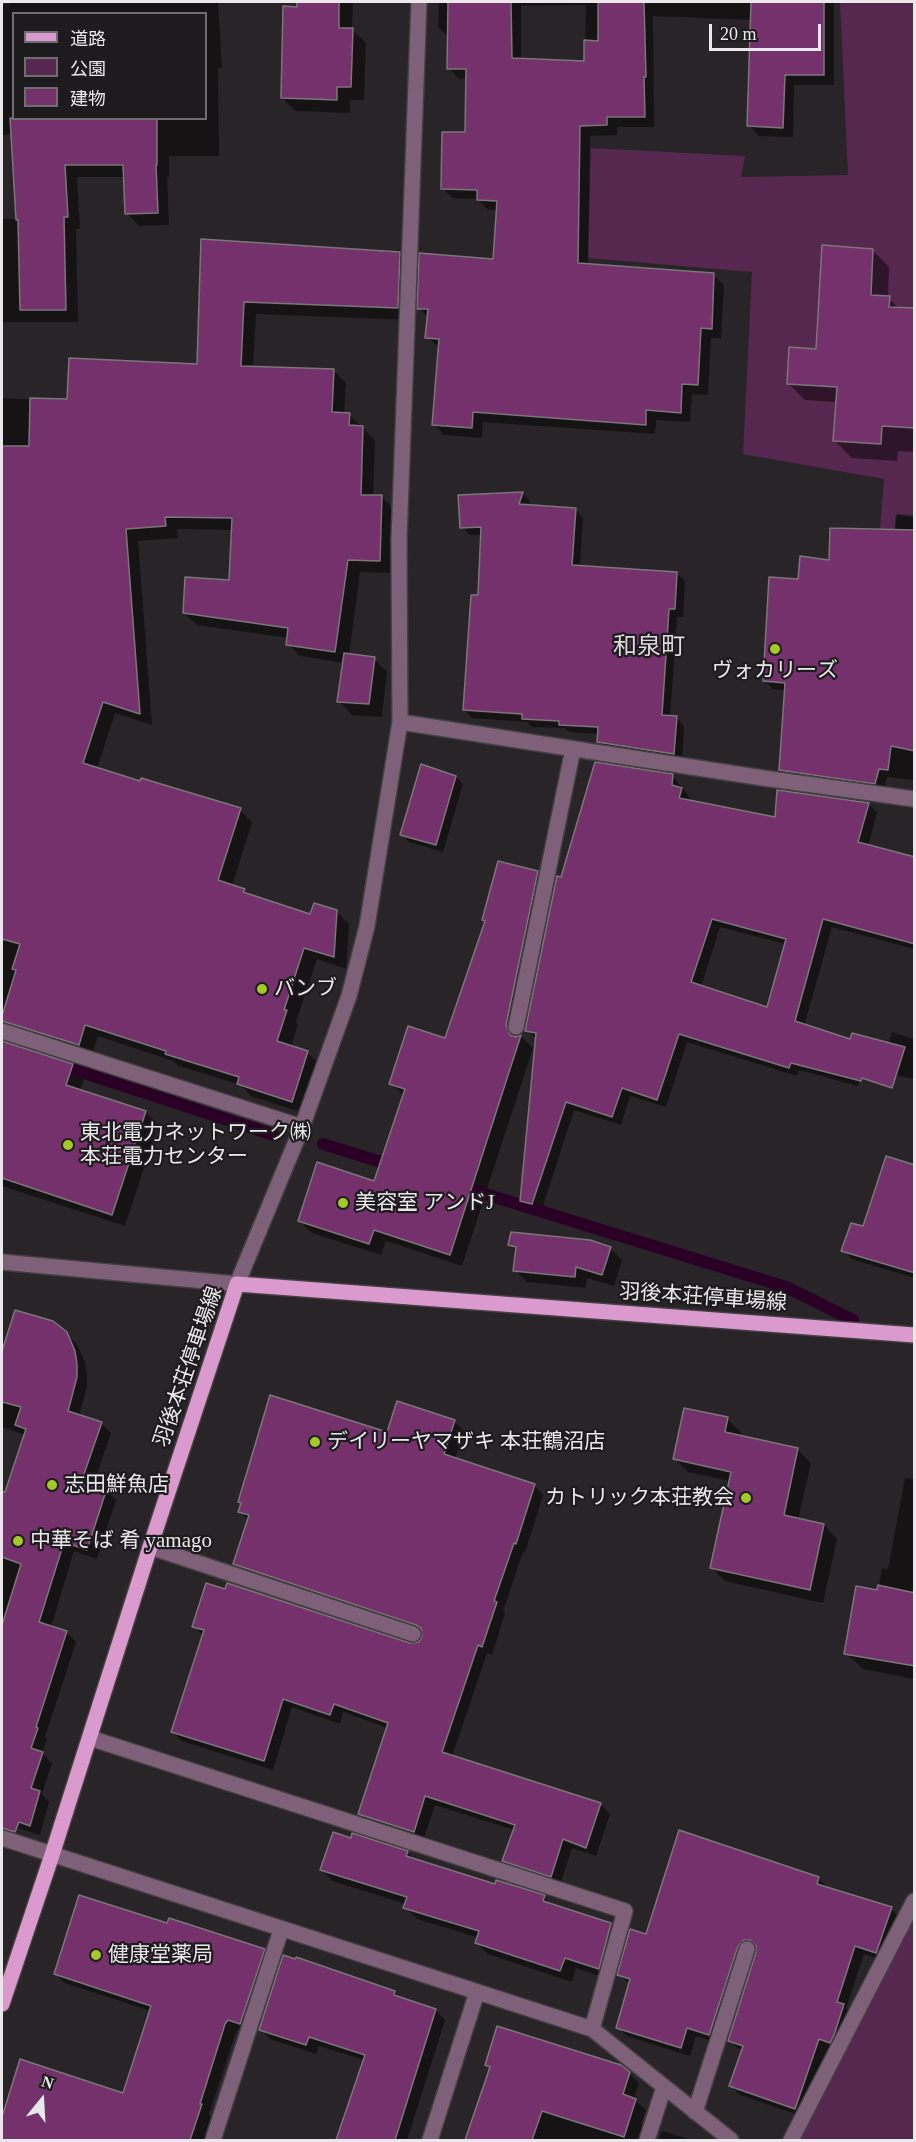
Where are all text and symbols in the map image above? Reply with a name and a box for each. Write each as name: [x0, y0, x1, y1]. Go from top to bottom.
legend: [12, 12, 207, 120]
scale bar: [712, 12, 824, 50]
text: 20 m: [720, 24, 757, 44]
text: 道路: [70, 29, 106, 49]
text: 公園: [70, 59, 106, 79]
text: 建物: [70, 89, 106, 109]
district label: 和泉町: [613, 634, 685, 662]
marker: ヴォカリーズ: [768, 642, 782, 656]
place label: ヴォカリーズ: [712, 658, 838, 684]
place label: バンブ: [274, 976, 337, 1002]
marker: バンブ: [255, 982, 269, 996]
place label: 東北電力ネットワーク㈱ 本荘電力センター: [80, 1120, 311, 1170]
marker: 東北電力ネットワーク㈱ 本荘電力センター: [61, 1138, 75, 1152]
place label: 美容室 アンドJ: [355, 1190, 494, 1216]
marker: 美容室 アンドJ: [336, 1196, 350, 1210]
street label: 羽後本荘停車場線: [618, 1280, 788, 1316]
street label: 羽後本荘停車場線: [150, 1283, 228, 1451]
place label: デイリーヤマザキ 本荘鶴沼店: [327, 1429, 605, 1455]
marker: デイリーヤマザキ 本荘鶴沼店: [308, 1435, 322, 1449]
place label: 志田鮮魚店: [64, 1472, 169, 1498]
marker: 志田鮮魚店: [45, 1478, 59, 1492]
place label: カトリック本荘教会: [545, 1485, 734, 1511]
marker: カトリック本荘教会: [739, 1491, 753, 1505]
place label: 中華そば 肴 yamago: [30, 1528, 212, 1554]
marker: 中華そば 肴 yamago: [11, 1534, 25, 1548]
place label: 健康堂薬局: [108, 1942, 213, 1968]
marker: 健康堂薬局: [89, 1948, 103, 1962]
north arrow: [12, 2070, 72, 2130]
text: N: [40, 2073, 56, 2092]

